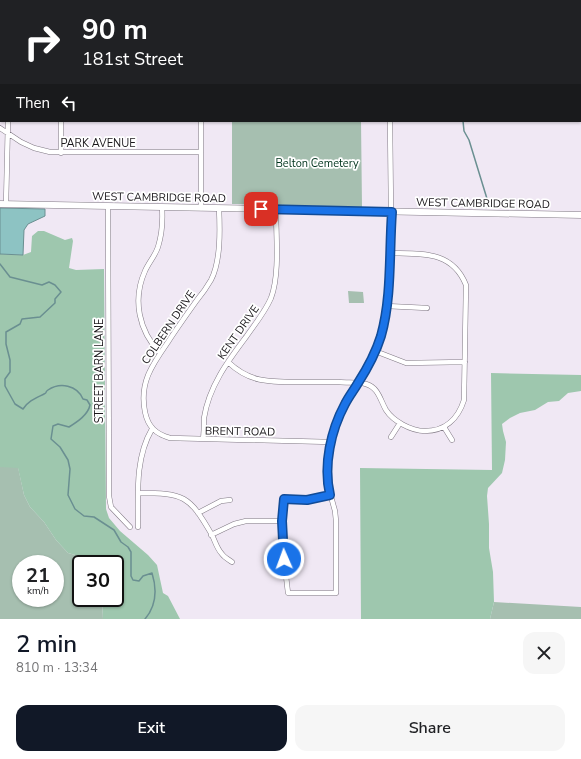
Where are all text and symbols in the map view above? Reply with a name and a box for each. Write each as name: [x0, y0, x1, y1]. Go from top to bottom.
text: 90 m: [82, 11, 148, 49]
icon: right: [16, 16, 68, 68]
text: 181st Street: [82, 47, 183, 71]
icon: left: [58, 92, 80, 114]
text: Then: [16, 93, 50, 113]
street label: PARK AVENUE: [60, 136, 136, 151]
park label: Belton Cemetery: [275, 156, 359, 171]
street label: WEST CAMBRIDGE ROAD: [92, 189, 226, 206]
pin: [244, 192, 278, 226]
street label: WEST CAMBRIDGE ROAD: [416, 195, 550, 212]
icon: arrive: [250, 198, 272, 220]
street label: COLBERN DRIVE: [138, 287, 199, 367]
street label: KENT DRIVE: [214, 302, 263, 362]
street label: STREET BARN LANE: [92, 319, 107, 423]
street label: BRENT ROAD: [205, 423, 275, 440]
position arrow: [263, 538, 305, 580]
speed limit sign: 30: [72, 555, 124, 607]
text: 21: [26, 562, 50, 589]
text: km/h: [27, 584, 49, 598]
text: 2 min: [16, 628, 77, 660]
button: close: [523, 632, 565, 674]
text: 810 m · 13:34: [16, 659, 98, 677]
button: Exit: [16, 705, 287, 751]
button: Share: [295, 705, 565, 751]

